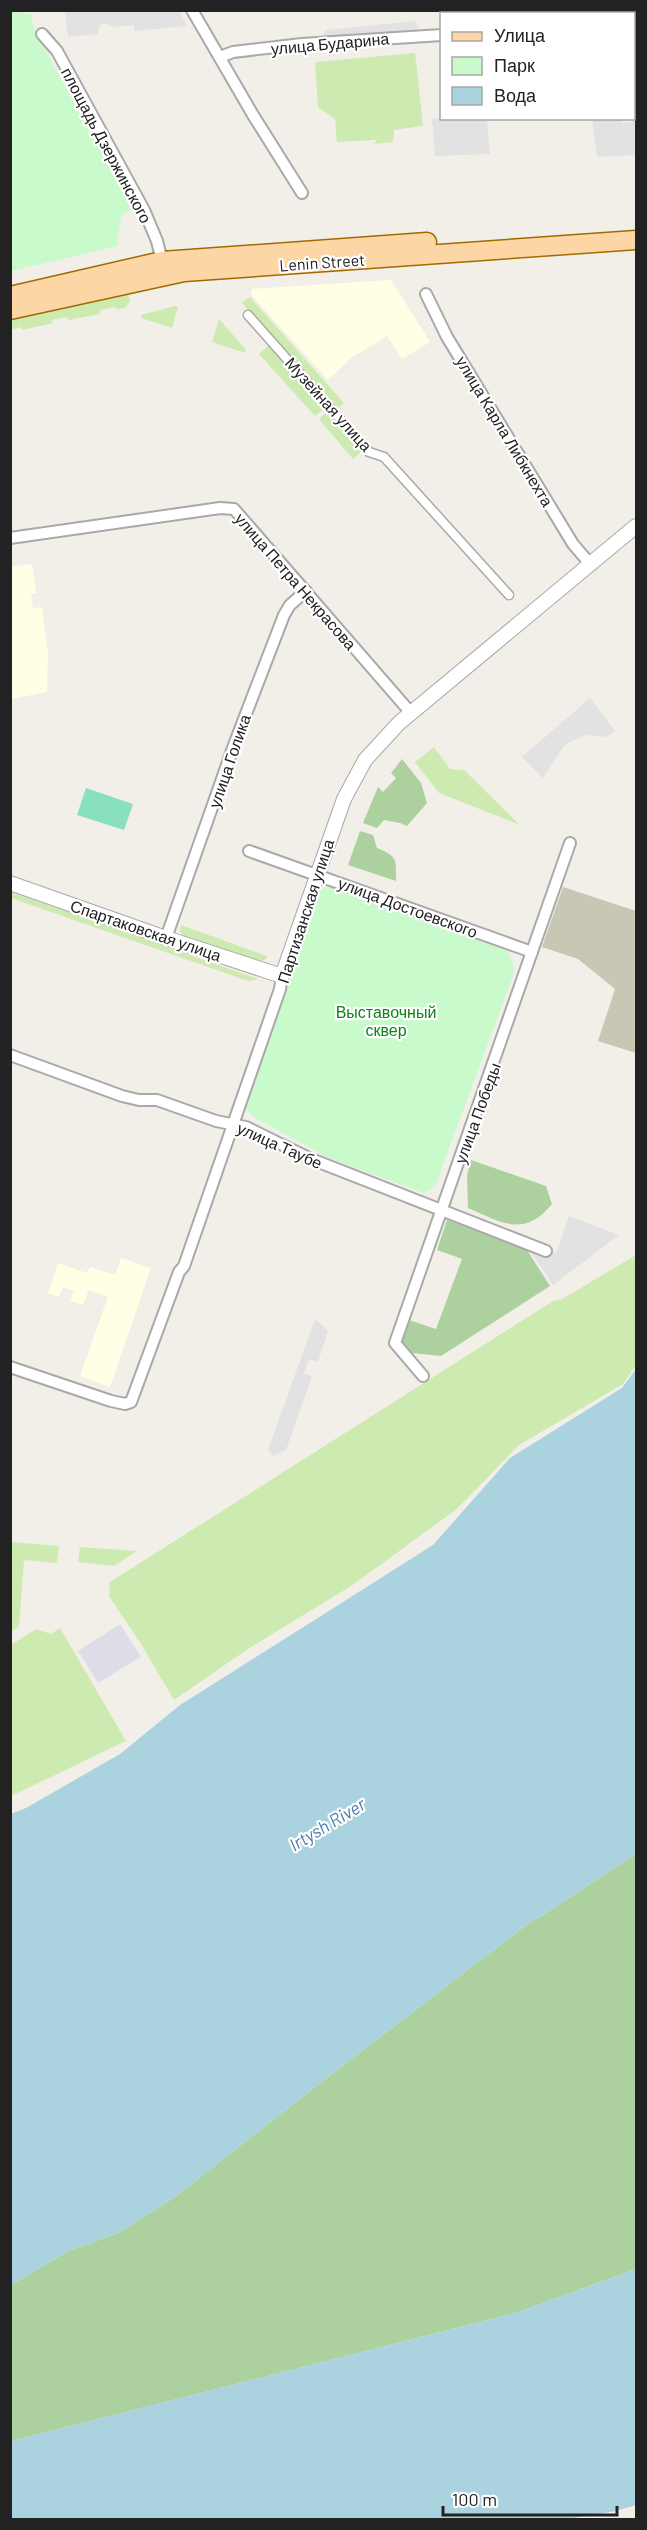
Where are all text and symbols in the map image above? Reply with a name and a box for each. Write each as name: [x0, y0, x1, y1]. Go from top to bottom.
legend: [440, 12, 635, 120]
text: Улица: [494, 24, 546, 46]
street label: улица Бударина: [270, 28, 390, 58]
text: Парк: [494, 54, 535, 76]
street label: площадь Дзержинского: [58, 64, 156, 226]
text: Вода: [494, 84, 537, 106]
street label: Lenin Street: [279, 250, 365, 274]
street label: улица Карла Либкнехта: [453, 352, 557, 510]
street label: Музейная улица: [282, 353, 376, 455]
street label: улица Петра Некрасова: [231, 509, 361, 653]
street label: улица Голика: [204, 712, 254, 810]
street label: Партизанская улица: [273, 836, 337, 985]
street label: улица Достоевского: [336, 873, 480, 941]
street label: Спартаковская улица: [68, 895, 224, 965]
park label: Выставочный сквер: [336, 1002, 436, 1039]
street label: улица Победы: [450, 1060, 504, 1166]
street label: улица Таубе: [235, 1118, 326, 1172]
water label: Irtysh River: [285, 1792, 370, 1855]
scale bar: [443, 2479, 617, 2517]
text: 100 m: [452, 2488, 497, 2510]

